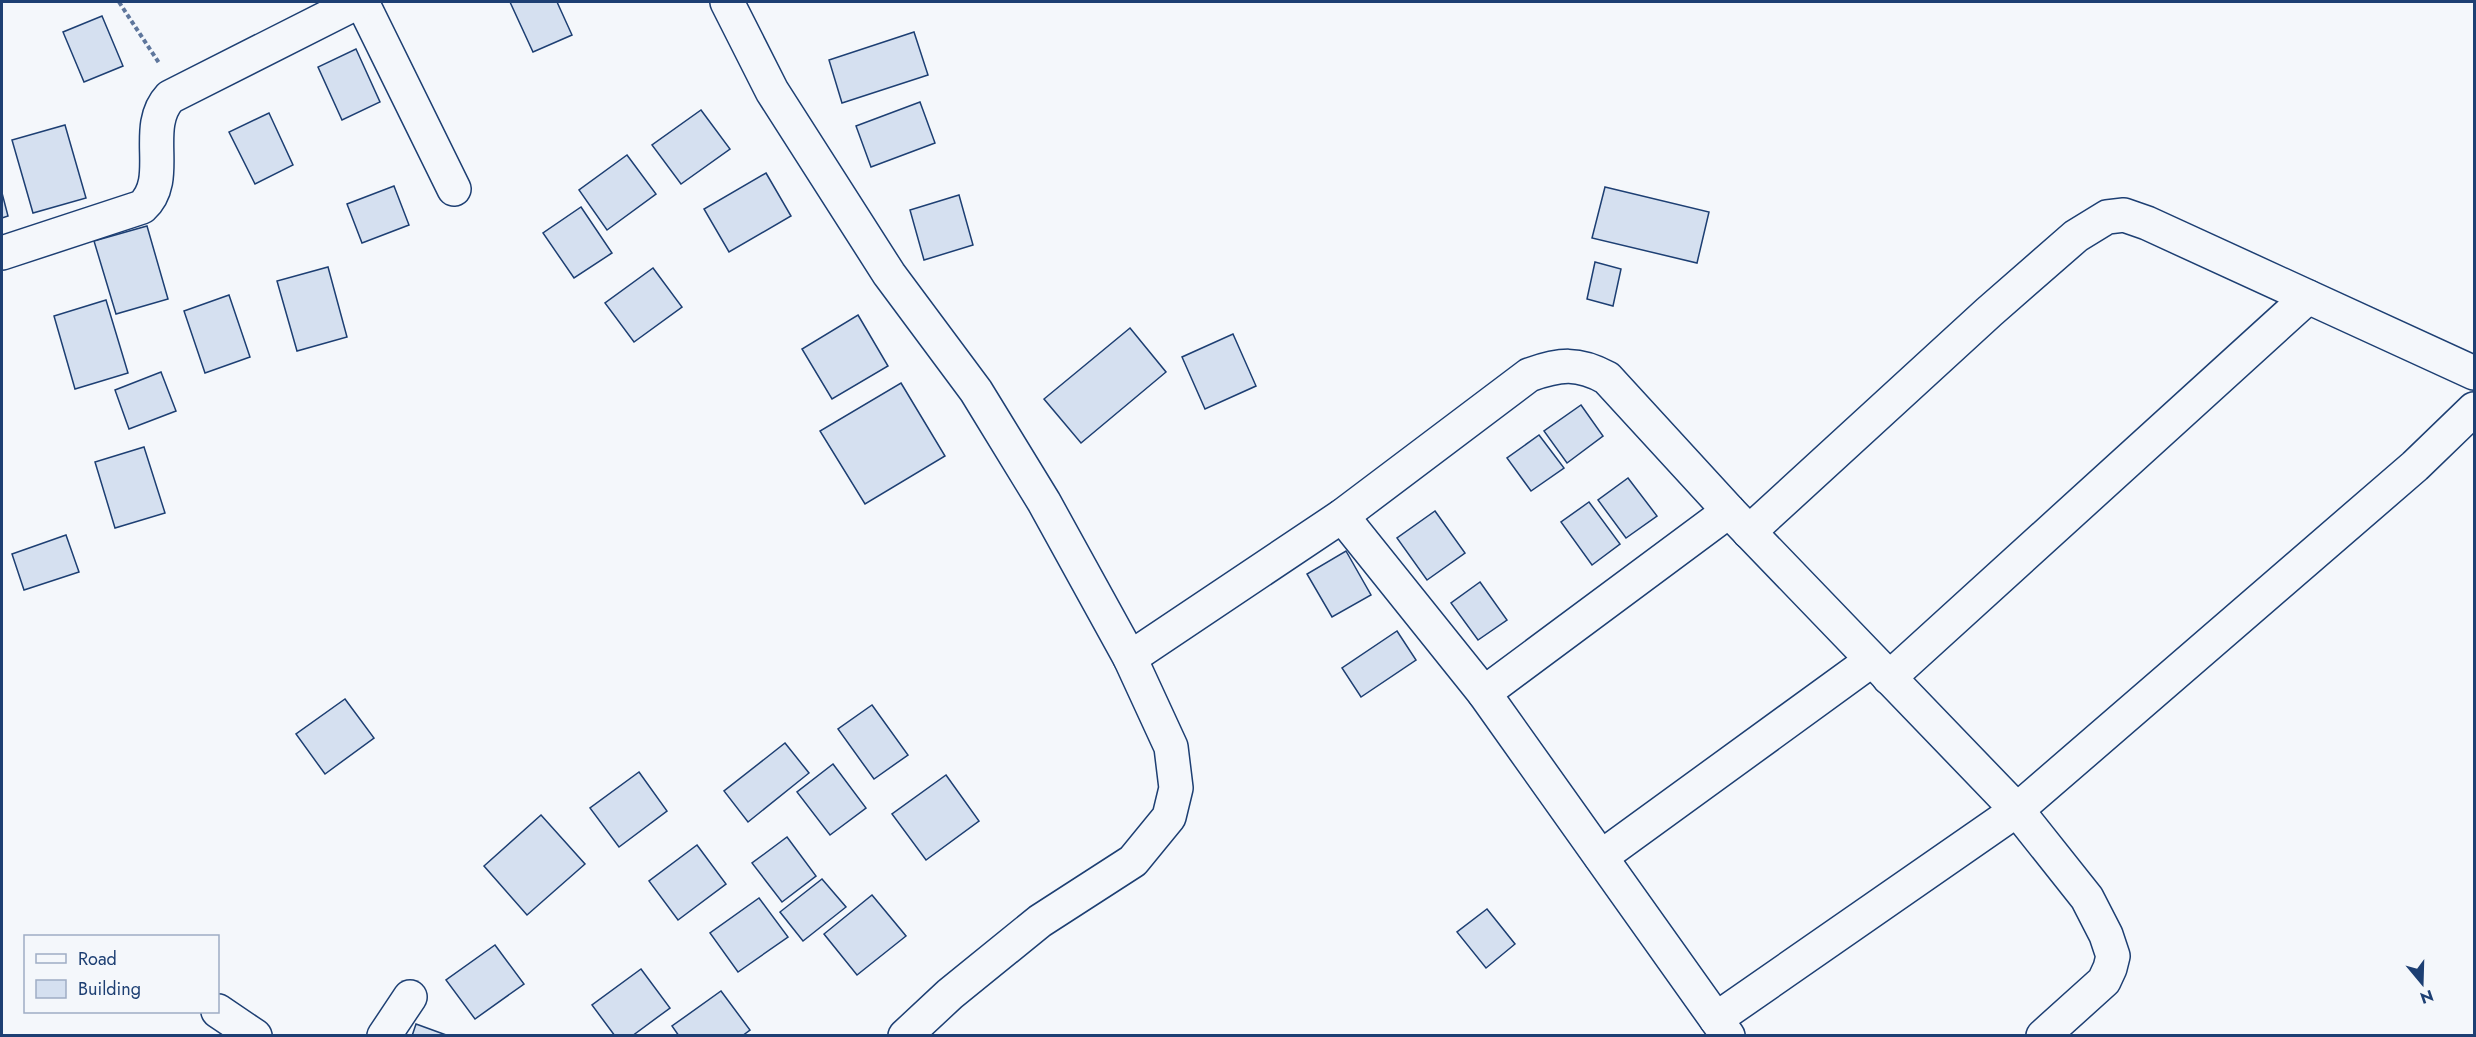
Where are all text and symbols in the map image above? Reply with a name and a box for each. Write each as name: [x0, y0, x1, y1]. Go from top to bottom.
legend: [24, 935, 219, 1013]
text: Road: [78, 946, 117, 972]
north arrow: [2392, 953, 2452, 1013]
text: Building: [78, 976, 141, 1002]
text: N: [2417, 984, 2436, 1010]

